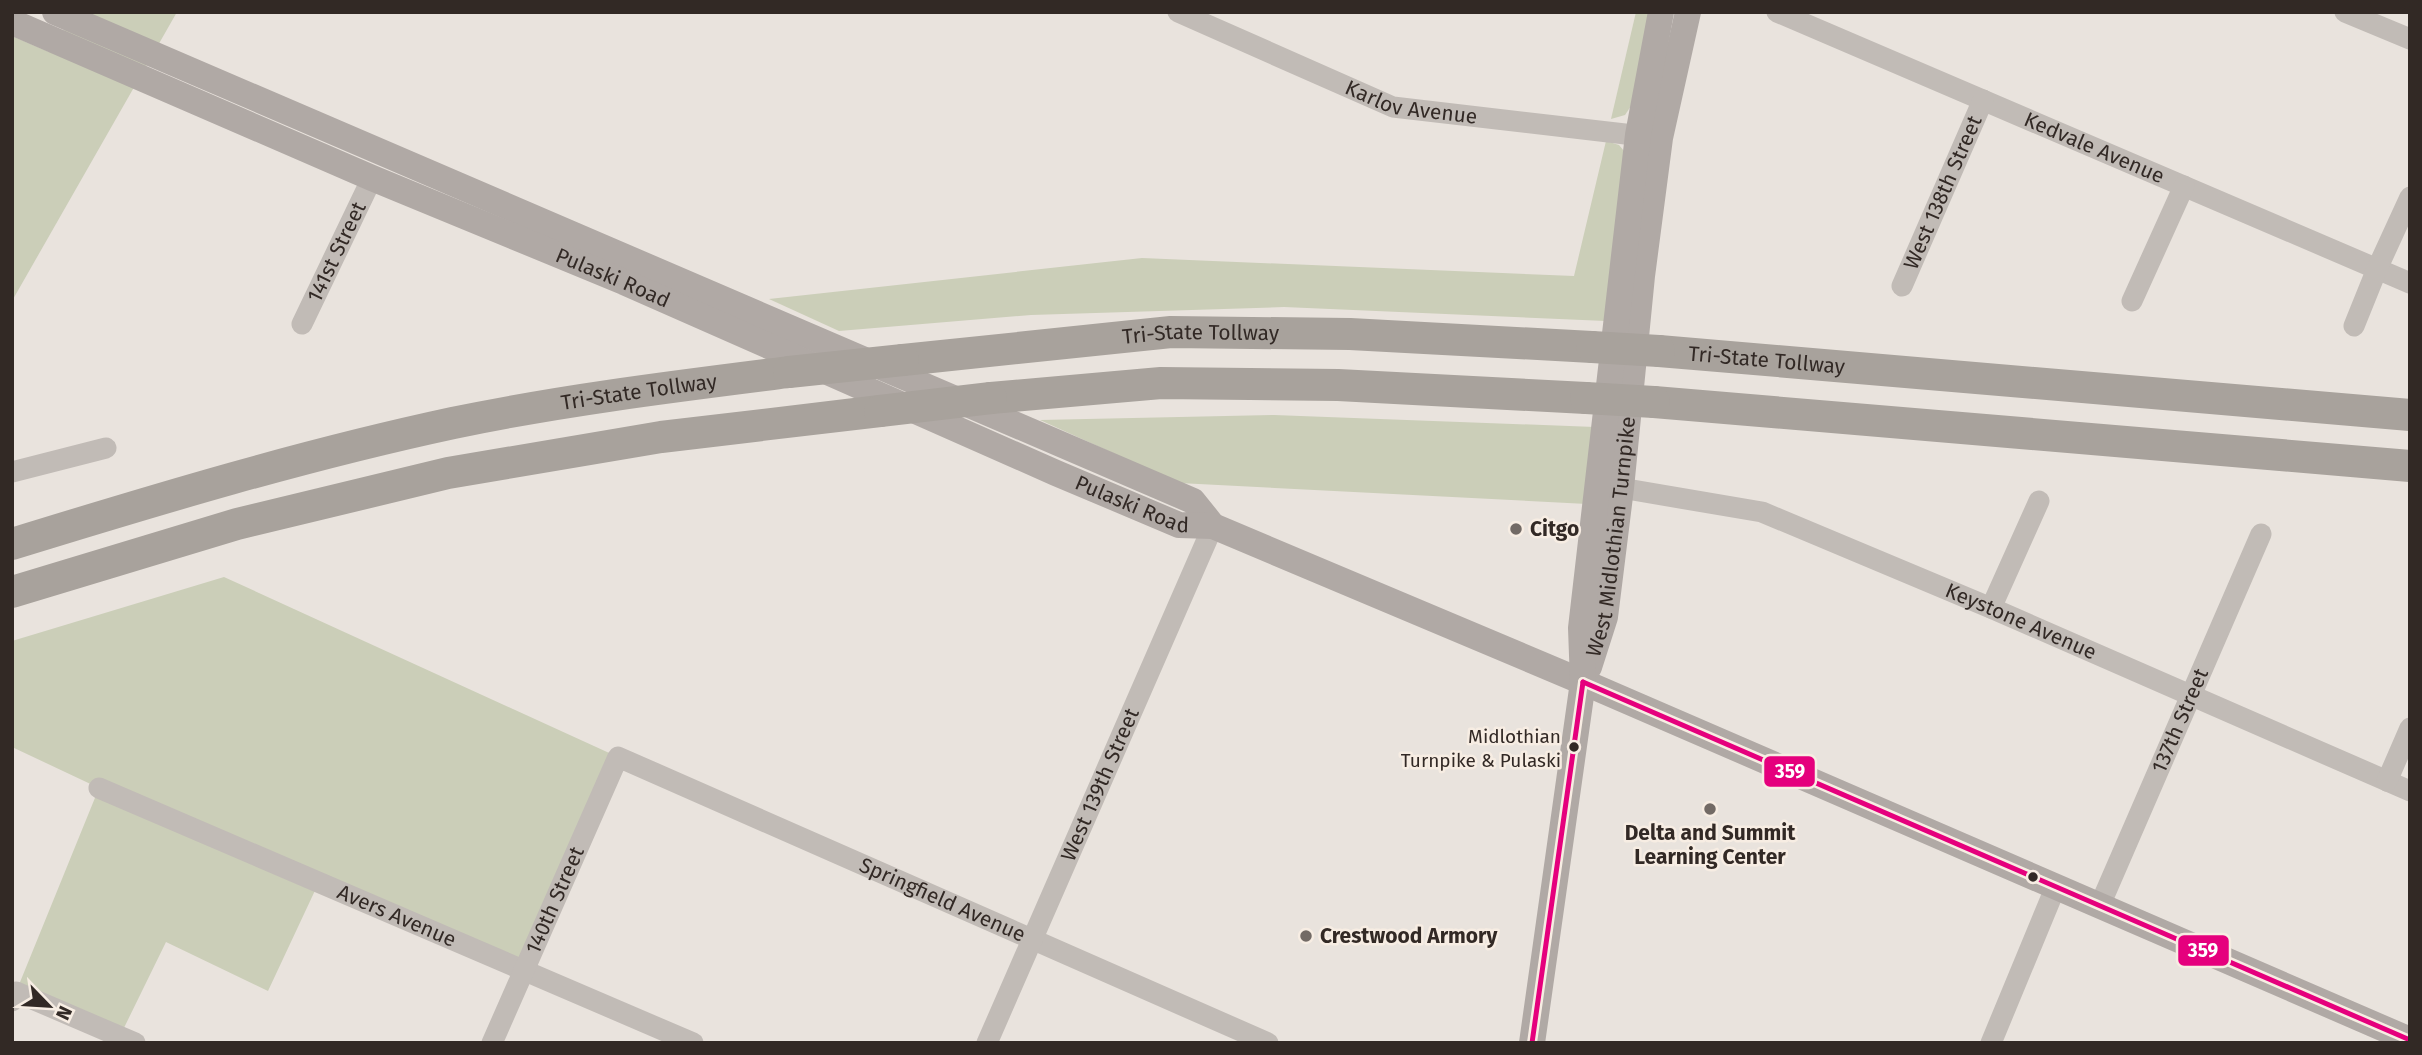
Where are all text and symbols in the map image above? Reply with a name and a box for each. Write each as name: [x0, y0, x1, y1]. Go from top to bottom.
street label: Karlov Avenue: [1341, 75, 1479, 130]
street label: Kedvale Avenue: [2020, 106, 2168, 189]
street label: West 138th Street: [1898, 111, 1988, 273]
street label: 141st Street: [301, 197, 372, 306]
street label: Pulaski Road: [552, 242, 674, 314]
street label: Tri-State Tollway: [1121, 319, 1280, 350]
street label: Tri-State Tollway: [1687, 341, 1847, 380]
street label: Tri-State Tollway: [559, 368, 719, 416]
street label: West Midlothian Turnpike: [1580, 415, 1641, 660]
street label: Pulaski Road: [1071, 470, 1189, 538]
place label: Citgo: [1530, 516, 1579, 542]
marker: Citgo: [1508, 521, 1524, 537]
street label: Keystone Avenue: [1941, 577, 2100, 665]
street label: 137th Street: [2146, 664, 2214, 777]
street label: West 139th Street: [1055, 704, 1145, 865]
place label: Midlothian Turnpike & Pulaski: [1401, 725, 1561, 772]
marker: Midlothian Turnpike & Pulaski: [1567, 740, 1581, 754]
line badge: 359: [1763, 755, 1816, 788]
text: 359: [1774, 760, 1806, 783]
marker: Delta and Summit Learning Center: [1702, 801, 1718, 817]
place label: Delta and Summit Learning Center: [1625, 820, 1796, 870]
street label: 140th Street: [520, 842, 590, 958]
street label: Springfield Avenue: [855, 852, 1029, 948]
unlabelled marker: [2026, 870, 2040, 884]
street label: Avers Avenue: [333, 879, 460, 953]
place label: Crestwood Armory: [1320, 923, 1498, 949]
marker: Crestwood Armory: [1298, 928, 1314, 944]
line badge: 359: [2177, 934, 2230, 967]
text: 359: [2187, 939, 2219, 962]
north arrow: [14, 971, 84, 1041]
text: N: [51, 1002, 77, 1024]

